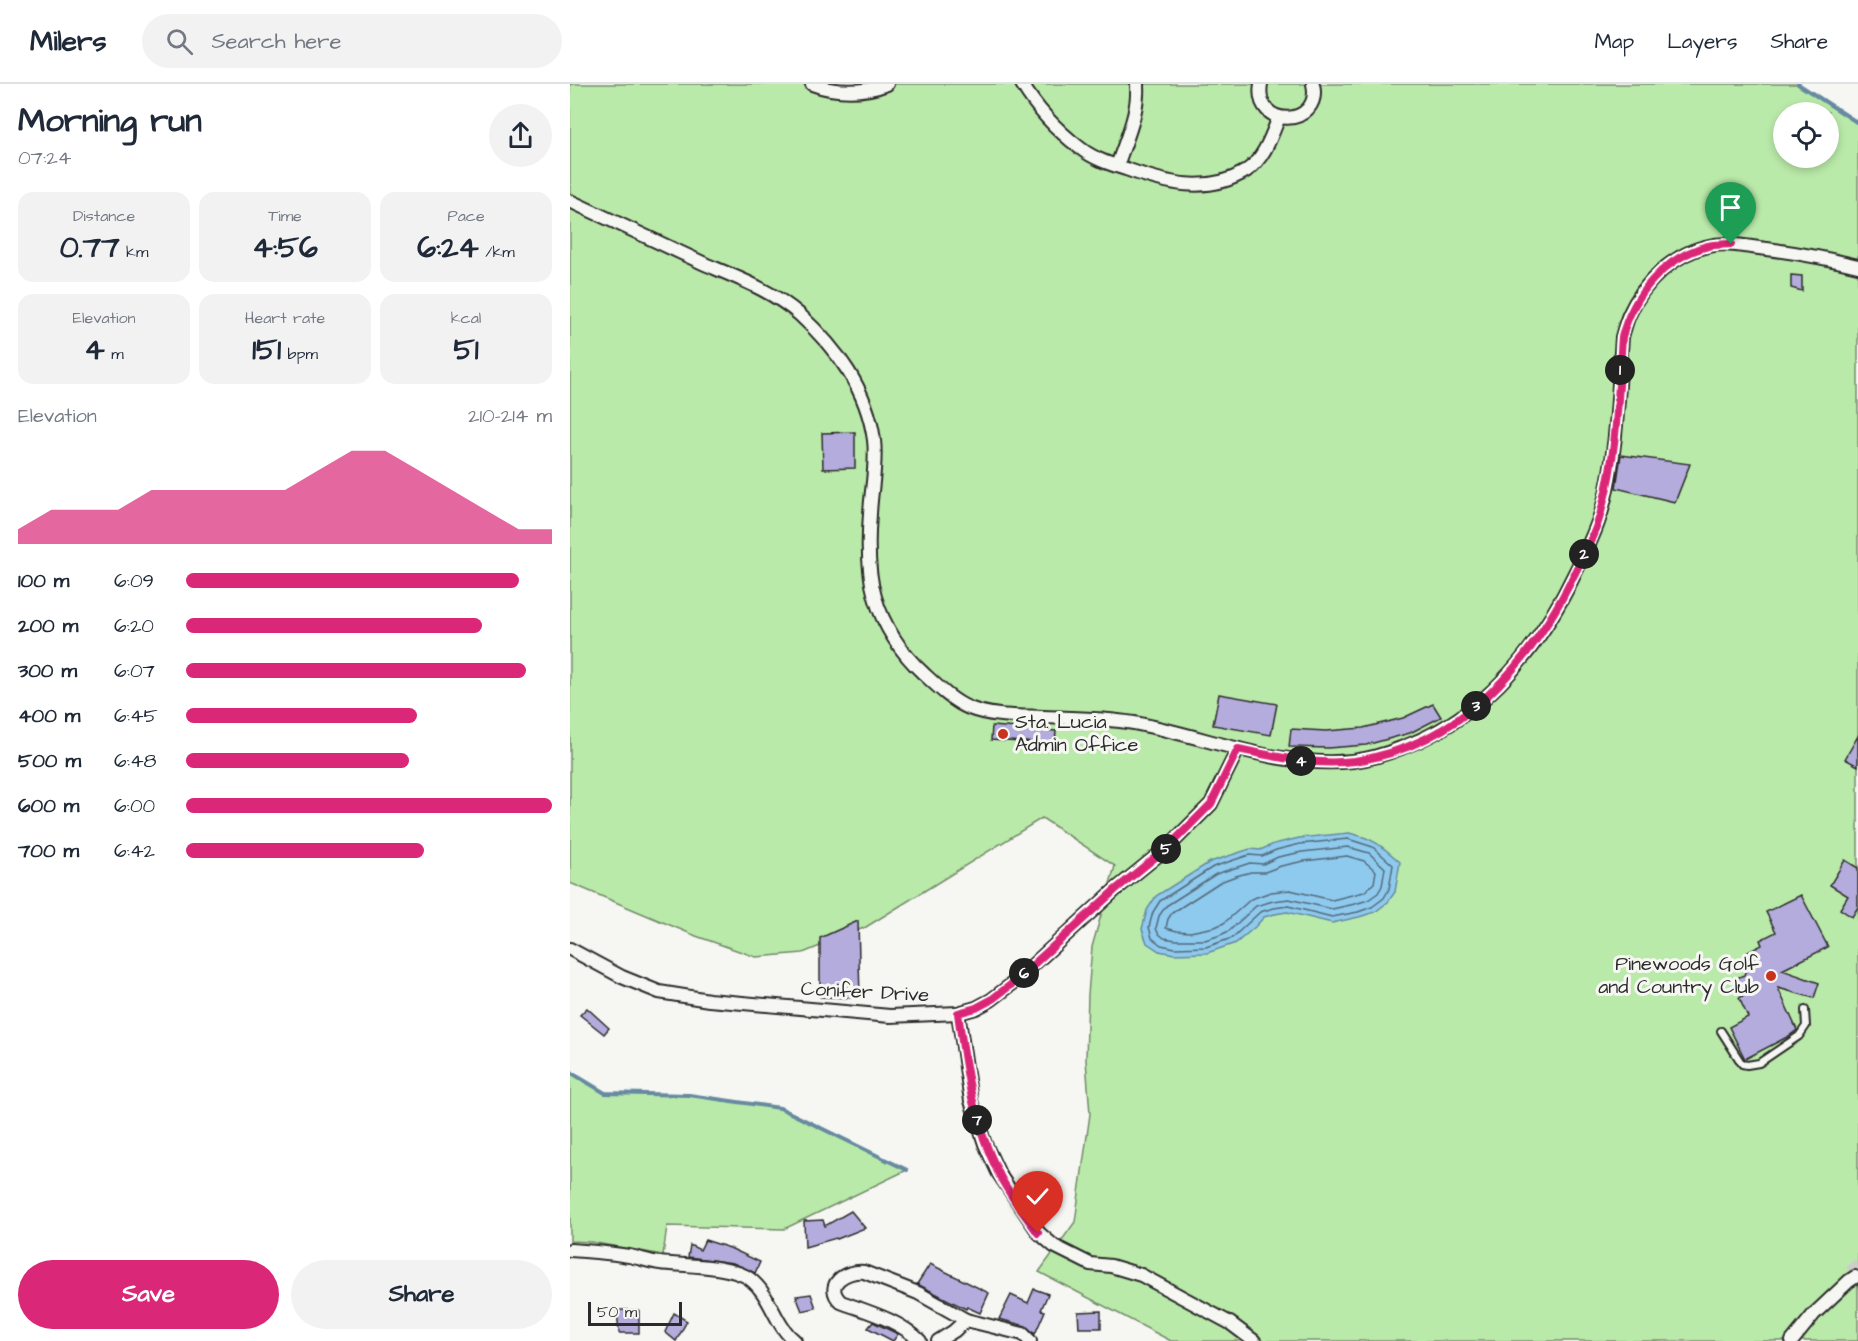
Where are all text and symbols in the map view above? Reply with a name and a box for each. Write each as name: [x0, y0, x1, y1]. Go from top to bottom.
search box: [142, 14, 562, 68]
text: Milers: [30, 22, 106, 61]
icon: search: [163, 25, 196, 58]
text: Search here: [211, 26, 341, 57]
text: Map: [1594, 27, 1634, 56]
text: Layers: [1667, 27, 1737, 56]
text: Share: [1770, 27, 1828, 56]
text: Morning run: [18, 98, 202, 144]
map controls: [1773, 102, 1839, 168]
button: locate: [1773, 102, 1839, 168]
button: share: [489, 104, 552, 167]
text: 07:24: [18, 144, 71, 172]
pin: [1705, 182, 1756, 244]
icon: arrive: [1714, 191, 1747, 224]
text: Distance: [73, 205, 135, 227]
text: Time: [268, 205, 302, 227]
text: Pace: [447, 205, 485, 227]
text: 0.77: [60, 227, 120, 269]
text: 4:56: [252, 227, 318, 269]
text: 6:24: [417, 227, 479, 269]
text: km: [120, 241, 148, 263]
text: /km: [479, 241, 515, 263]
text: Elevation: [73, 307, 135, 329]
text: Heart rate: [245, 307, 325, 329]
text: kcal: [451, 307, 481, 329]
text: 4: [84, 329, 105, 371]
text: 151: [252, 329, 281, 371]
text: 51: [453, 329, 479, 371]
text: m: [105, 343, 124, 365]
text: bpm: [281, 343, 318, 365]
pin: 1: [1605, 355, 1635, 385]
text: 1: [1619, 359, 1621, 381]
text: Elevation: [18, 402, 97, 430]
text: 210–214 m: [468, 402, 552, 430]
pin: 2: [1569, 539, 1599, 569]
text: 2: [1579, 543, 1589, 565]
text: 100 m: [18, 567, 69, 595]
text: 6:09: [114, 567, 154, 595]
text: 200 m: [18, 612, 78, 640]
text: 6:20: [114, 612, 154, 640]
text: 300 m: [18, 657, 77, 685]
text: 6:07: [114, 657, 155, 685]
pin: 3: [1461, 691, 1491, 721]
text: 3: [1472, 695, 1480, 717]
text: 400 m: [18, 702, 80, 730]
text: 6:45: [114, 702, 158, 730]
place label: Sta. Lucia Admin Office: [1015, 708, 1139, 759]
marker: Sta. Lucia Admin Office: [996, 727, 1010, 741]
pin: 4: [1286, 746, 1316, 776]
text: 500 m: [18, 747, 81, 775]
text: 6:48: [114, 747, 156, 775]
text: 4: [1296, 750, 1306, 772]
text: 600 m: [18, 792, 79, 820]
text: 6:00: [114, 792, 155, 820]
pin: 5: [1151, 834, 1181, 864]
text: 700 m: [18, 837, 79, 865]
text: 6:42: [114, 837, 155, 865]
text: 5: [1160, 838, 1172, 860]
place label: Pinewoods Golf and Country Club: [1598, 950, 1759, 1002]
pin: 6: [1009, 958, 1039, 988]
text: 6: [1019, 962, 1029, 984]
marker: Pinewoods Golf and Country Club: [1764, 969, 1778, 983]
street label: Conifer Drive: [800, 975, 930, 1009]
pin: 7: [962, 1105, 992, 1135]
text: 7: [972, 1109, 982, 1131]
pin: [1012, 1171, 1063, 1233]
icon: check: [1021, 1180, 1054, 1213]
button: Save: [18, 1260, 279, 1329]
button: Share: [291, 1260, 552, 1329]
scale bar: [588, 1299, 682, 1326]
text: 50 m: [597, 1301, 637, 1323]

